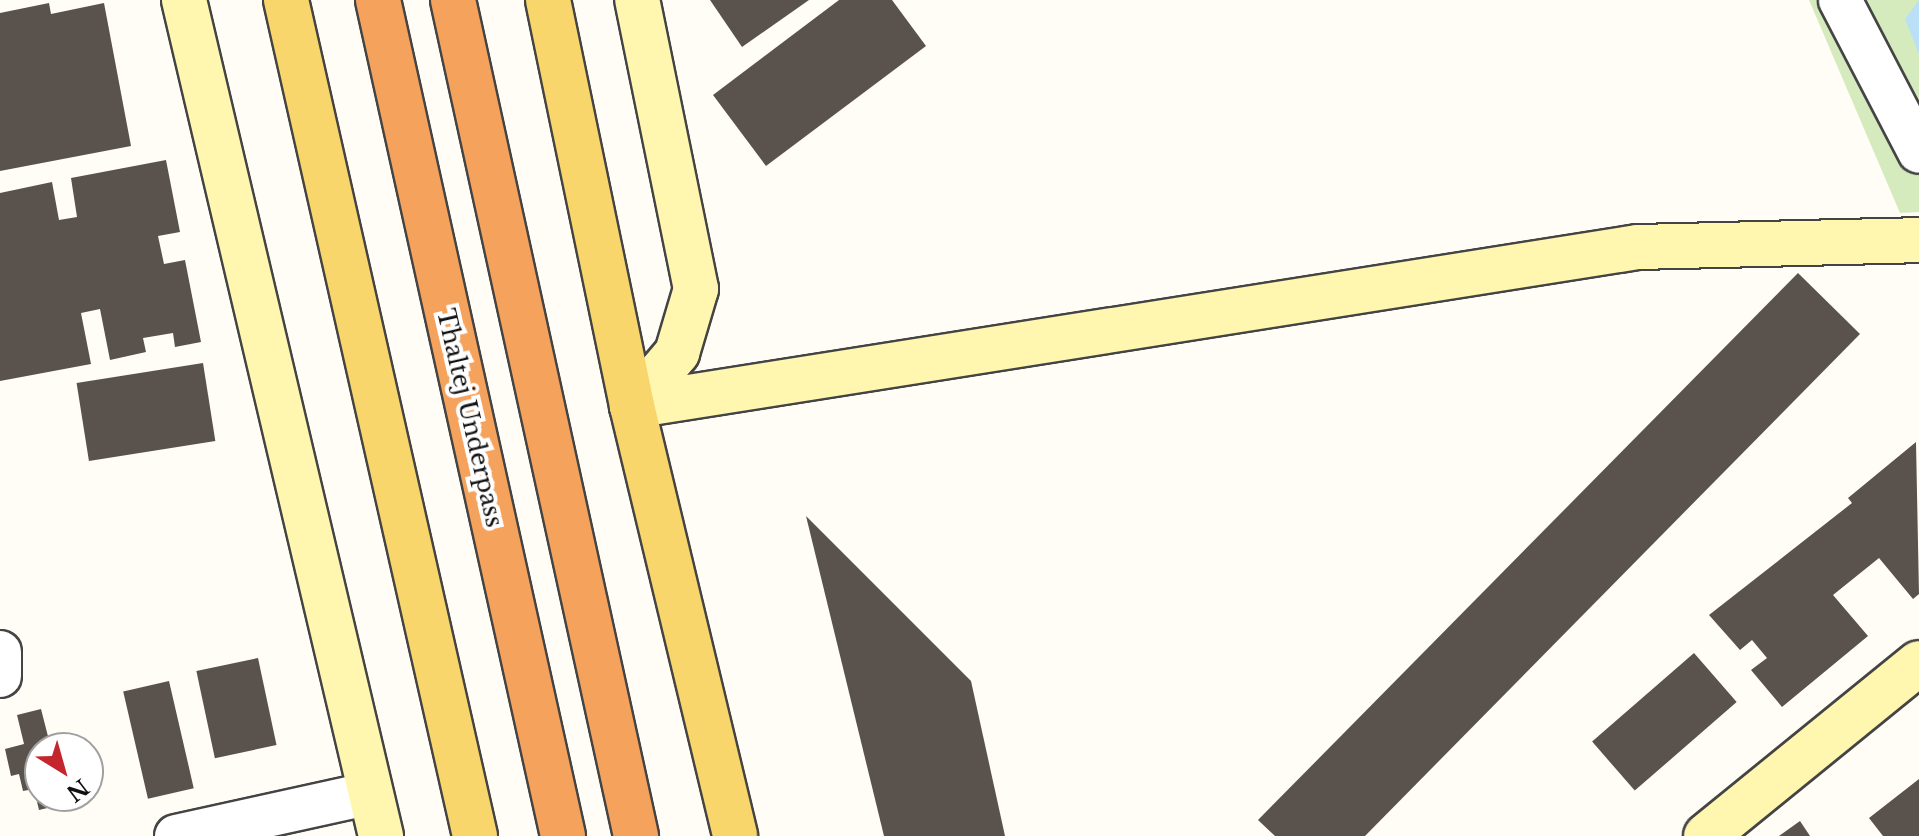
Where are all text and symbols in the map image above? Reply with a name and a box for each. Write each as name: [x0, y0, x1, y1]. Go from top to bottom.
street label: Thaltej Underpass: [431, 306, 509, 530]
north arrow: [24, 732, 104, 812]
text: N: [61, 773, 94, 807]

